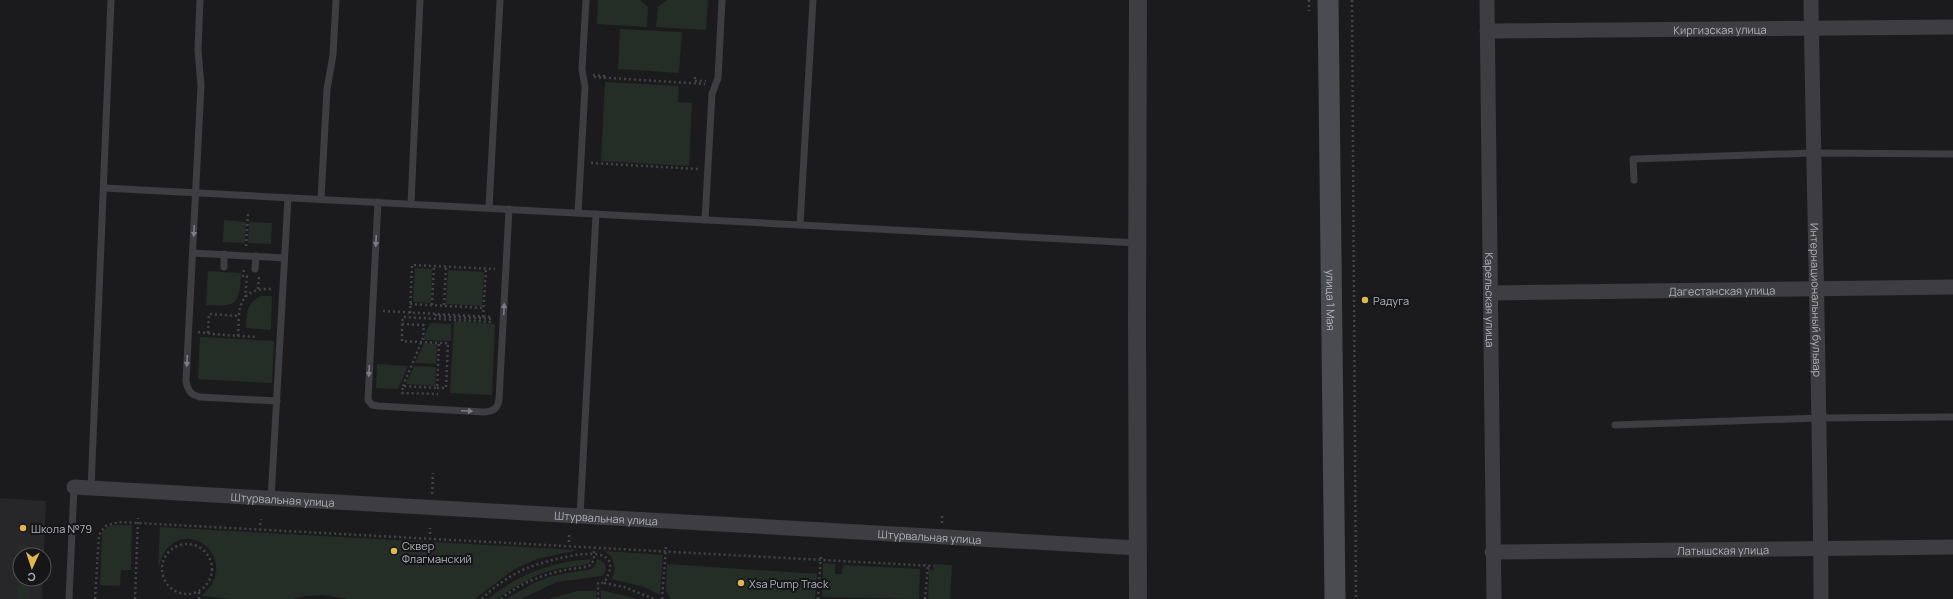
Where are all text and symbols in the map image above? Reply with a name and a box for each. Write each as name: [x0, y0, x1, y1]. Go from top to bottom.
street label: Киргизская улица: [1673, 21, 1767, 37]
street label: Интернациональный бульвар: [1808, 223, 1826, 378]
one-way arrow: [191, 225, 198, 237]
one-way arrow: [373, 235, 379, 248]
street label: Карельская улица: [1482, 252, 1499, 348]
street label: улица 1 Мая: [1324, 269, 1339, 331]
street label: Дагестанская улица: [1668, 282, 1776, 298]
place label: Радуга: [1373, 293, 1409, 308]
marker: Радуга: [1360, 295, 1370, 305]
one-way arrow: [501, 302, 507, 315]
one-way arrow: [184, 355, 191, 367]
one-way arrow: [366, 365, 372, 378]
one-way arrow: [461, 408, 474, 414]
street label: Штурвальная улица: [230, 489, 335, 509]
street label: Штурвальная улица: [554, 507, 658, 528]
place label: Школа №79: [31, 521, 92, 536]
marker: Школа №79: [18, 523, 28, 533]
street label: Штурвальная улица: [877, 526, 982, 547]
place label: Сквер Флагманский: [402, 538, 472, 566]
street label: Латышская улица: [1677, 541, 1769, 557]
marker: Сквер Флагманский: [389, 546, 399, 556]
north arrow: [12, 547, 52, 587]
text: С: [27, 570, 36, 585]
place label: Xsa Pump Track: [749, 576, 829, 591]
marker: Xsa Pump Track: [736, 578, 746, 588]

